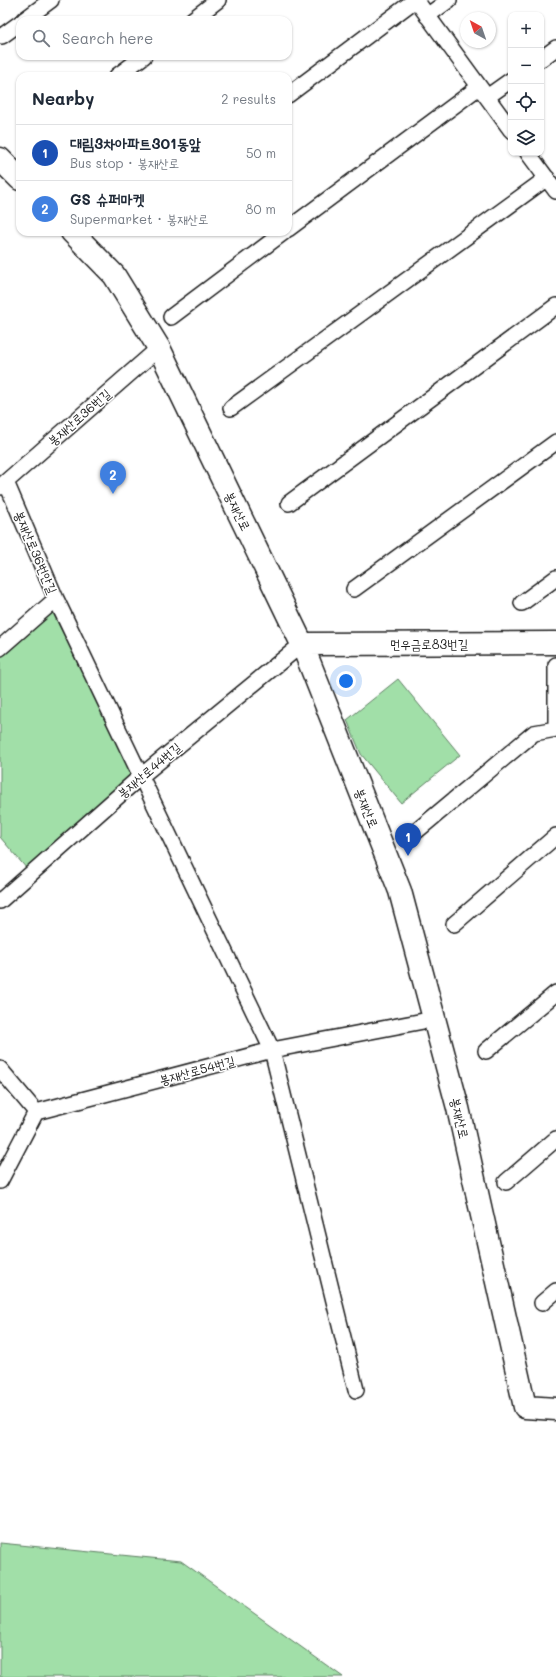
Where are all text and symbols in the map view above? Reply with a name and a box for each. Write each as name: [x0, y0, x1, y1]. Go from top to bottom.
north arrow: [460, 12, 496, 48]
map controls: [508, 12, 544, 156]
button: +: [508, 12, 544, 48]
search box: [16, 16, 292, 60]
icon: search: [30, 27, 52, 49]
text: Search here: [62, 28, 153, 48]
button: −: [508, 48, 544, 84]
button: locate: [508, 84, 544, 120]
text: Nearby: [32, 87, 94, 109]
text: 2 results: [221, 90, 276, 107]
button: layers: [508, 120, 544, 156]
text: 대림3차아파트301동앞: [70, 133, 201, 153]
text: 1: [42, 144, 48, 161]
text: 50 m: [246, 144, 276, 161]
text: Bus stop · 봉재산로: [70, 154, 179, 171]
text: GS 슈퍼마켓: [70, 189, 145, 209]
text: 2: [41, 200, 49, 217]
text: 80 m: [246, 200, 276, 217]
text: Supermarket · 봉재산로: [70, 210, 209, 227]
street label: 봉재산로36번길: [44, 385, 114, 449]
pin: 2: [100, 461, 126, 494]
street label: 봉재산로: [222, 488, 255, 533]
street label: 봉재산로36번안길: [11, 508, 62, 596]
street label: 먼우금로83번길: [390, 635, 468, 652]
your location: [336, 671, 356, 691]
street label: 봉재산로44번길: [113, 738, 184, 801]
street label: 봉재산로: [352, 785, 383, 830]
pin: 1: [395, 823, 421, 856]
street label: 봉재산로54번길: [157, 1051, 237, 1088]
street label: 봉재산로: [447, 1096, 473, 1140]

